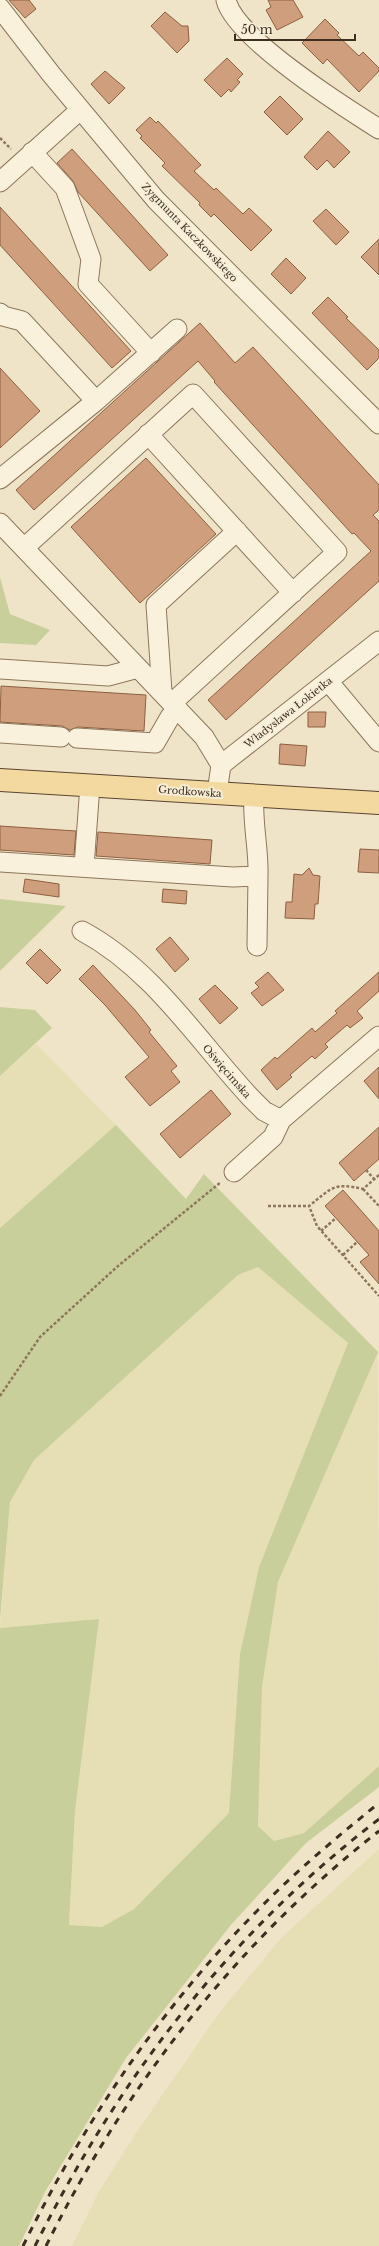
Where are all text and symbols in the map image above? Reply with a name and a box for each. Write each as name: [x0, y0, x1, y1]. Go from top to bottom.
scale bar: [235, 16, 355, 42]
text: 50 m: [241, 22, 273, 37]
street label: Zygmunta Kaczkowskiego: [139, 180, 241, 285]
street label: Władysława Łokietka: [241, 674, 335, 751]
street label: Grodkowska: [158, 783, 223, 800]
street label: Oświęcimska: [200, 1042, 254, 1101]

